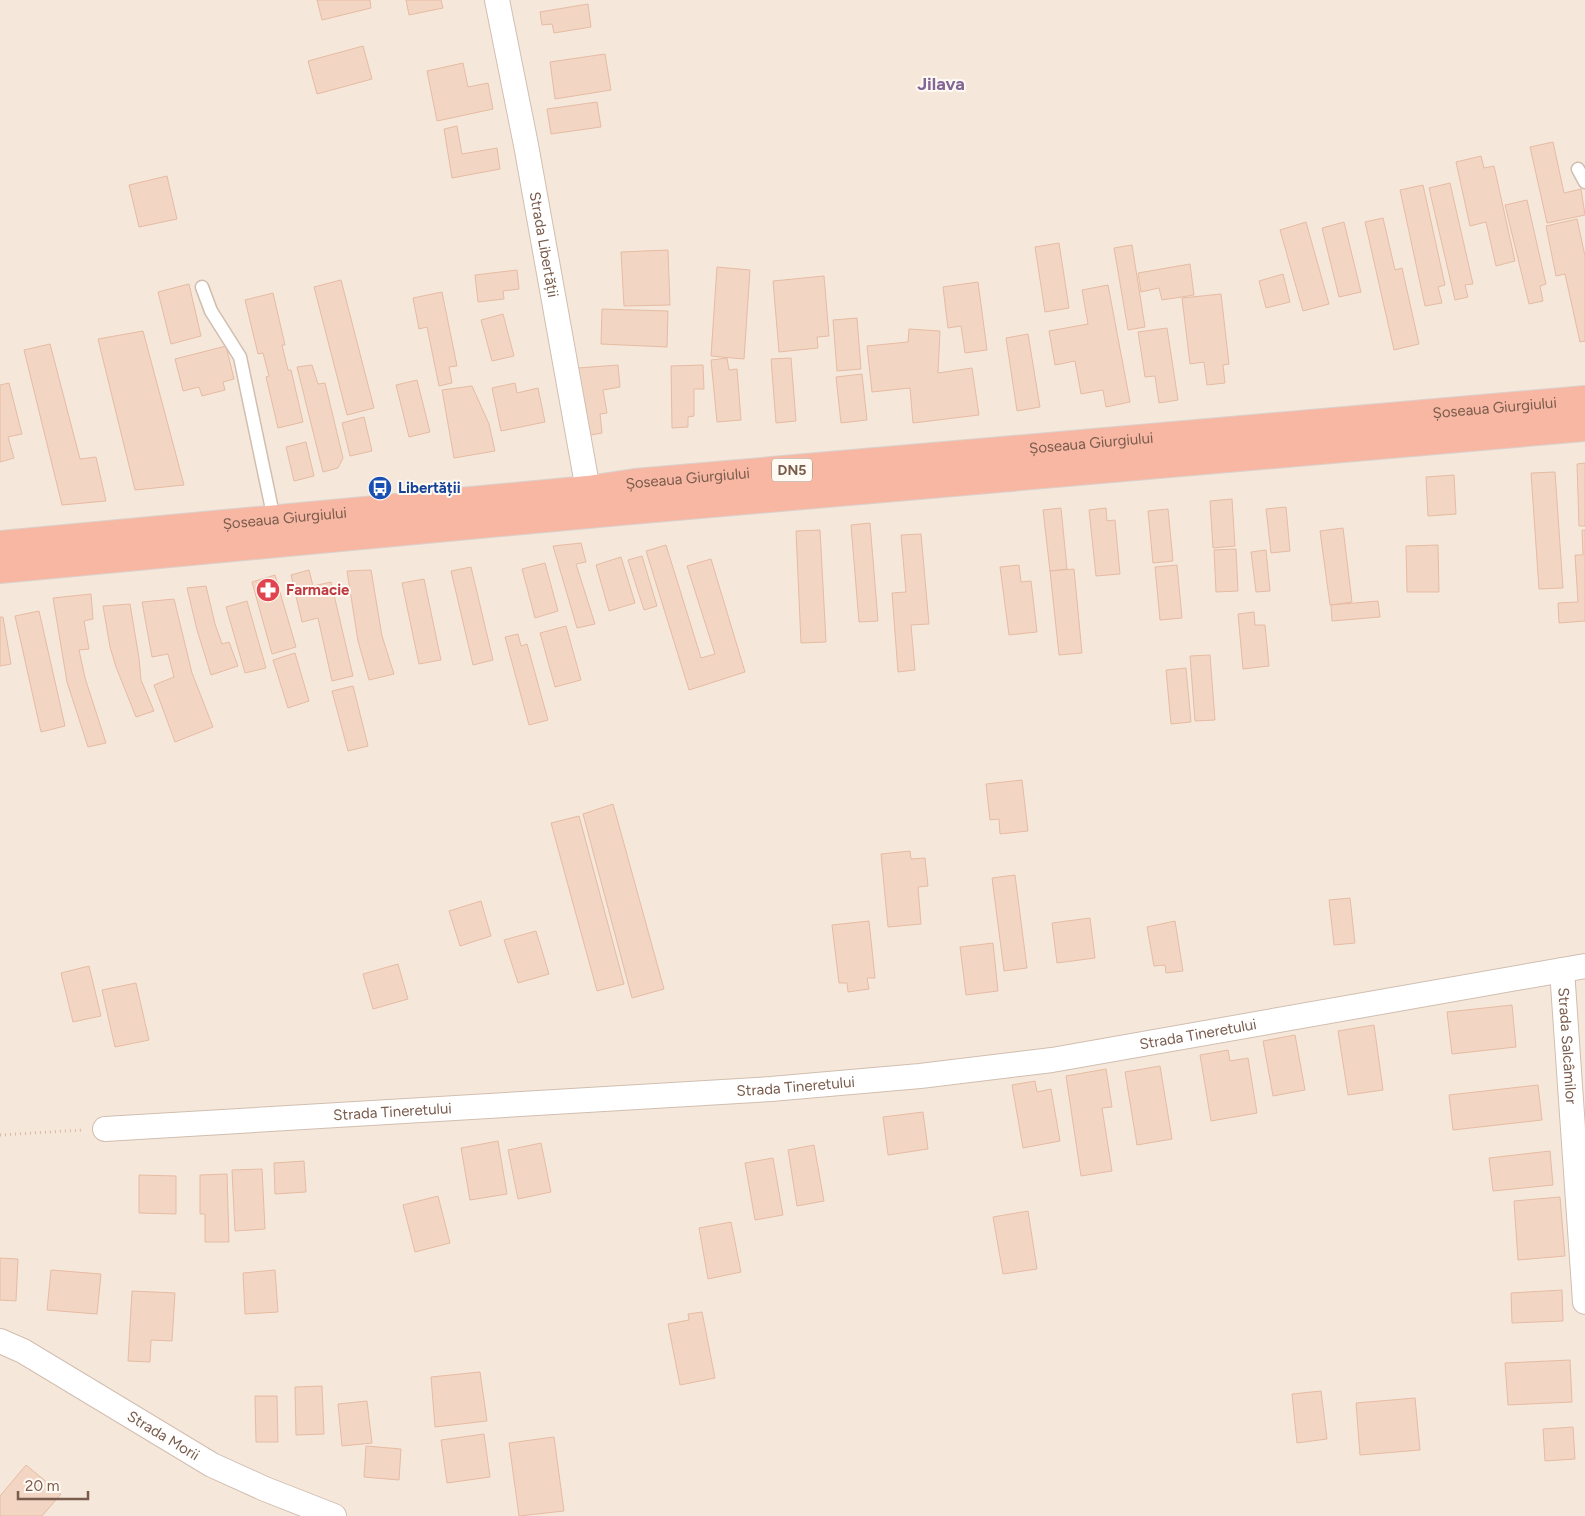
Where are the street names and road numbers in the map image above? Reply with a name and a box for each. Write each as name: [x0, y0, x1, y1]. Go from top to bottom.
street label: Strada Libertății: [526, 190, 562, 299]
street label: Șoseaua Giurgiului: [1432, 394, 1558, 422]
street label: Șoseaua Giurgiului: [1028, 429, 1154, 458]
road number: DN5: [772, 458, 812, 482]
street label: Șoseaua Giurgiului: [624, 464, 751, 493]
street label: Șoseaua Giurgiului: [222, 504, 348, 533]
street label: Strada Salcâmilor: [1554, 987, 1580, 1105]
street label: Strada Tineretului: [1138, 1015, 1258, 1053]
street label: Strada Tineretului: [736, 1073, 856, 1100]
street label: Strada Tineretului: [333, 1099, 452, 1124]
street label: Strada Morii: [124, 1407, 203, 1464]

